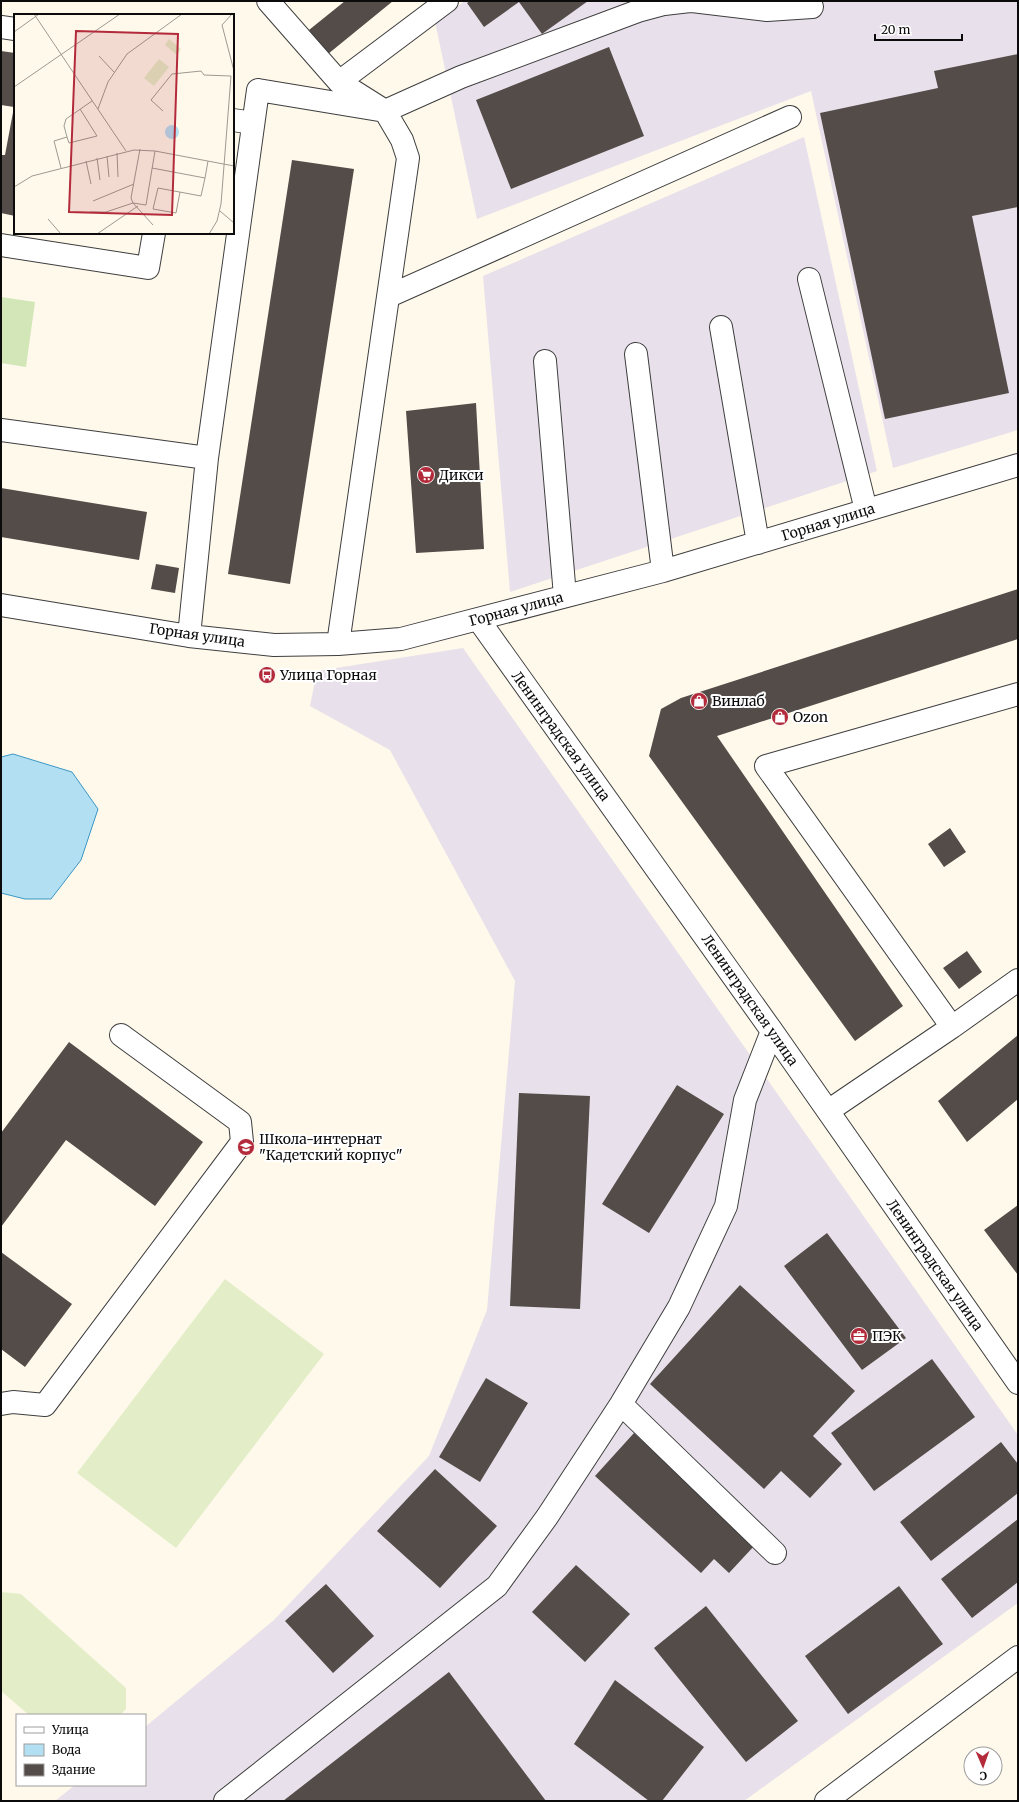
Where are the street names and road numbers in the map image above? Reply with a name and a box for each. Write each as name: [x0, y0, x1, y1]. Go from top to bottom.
street label: Горная улица: [779, 499, 877, 545]
street label: Горная улица: [467, 588, 566, 630]
street label: Горная улица: [148, 619, 247, 651]
street label: Ленинградская улица: [508, 668, 614, 805]
street label: Ленинградская улица: [698, 931, 802, 1070]
street label: Ленинградская улица: [883, 1196, 987, 1335]

